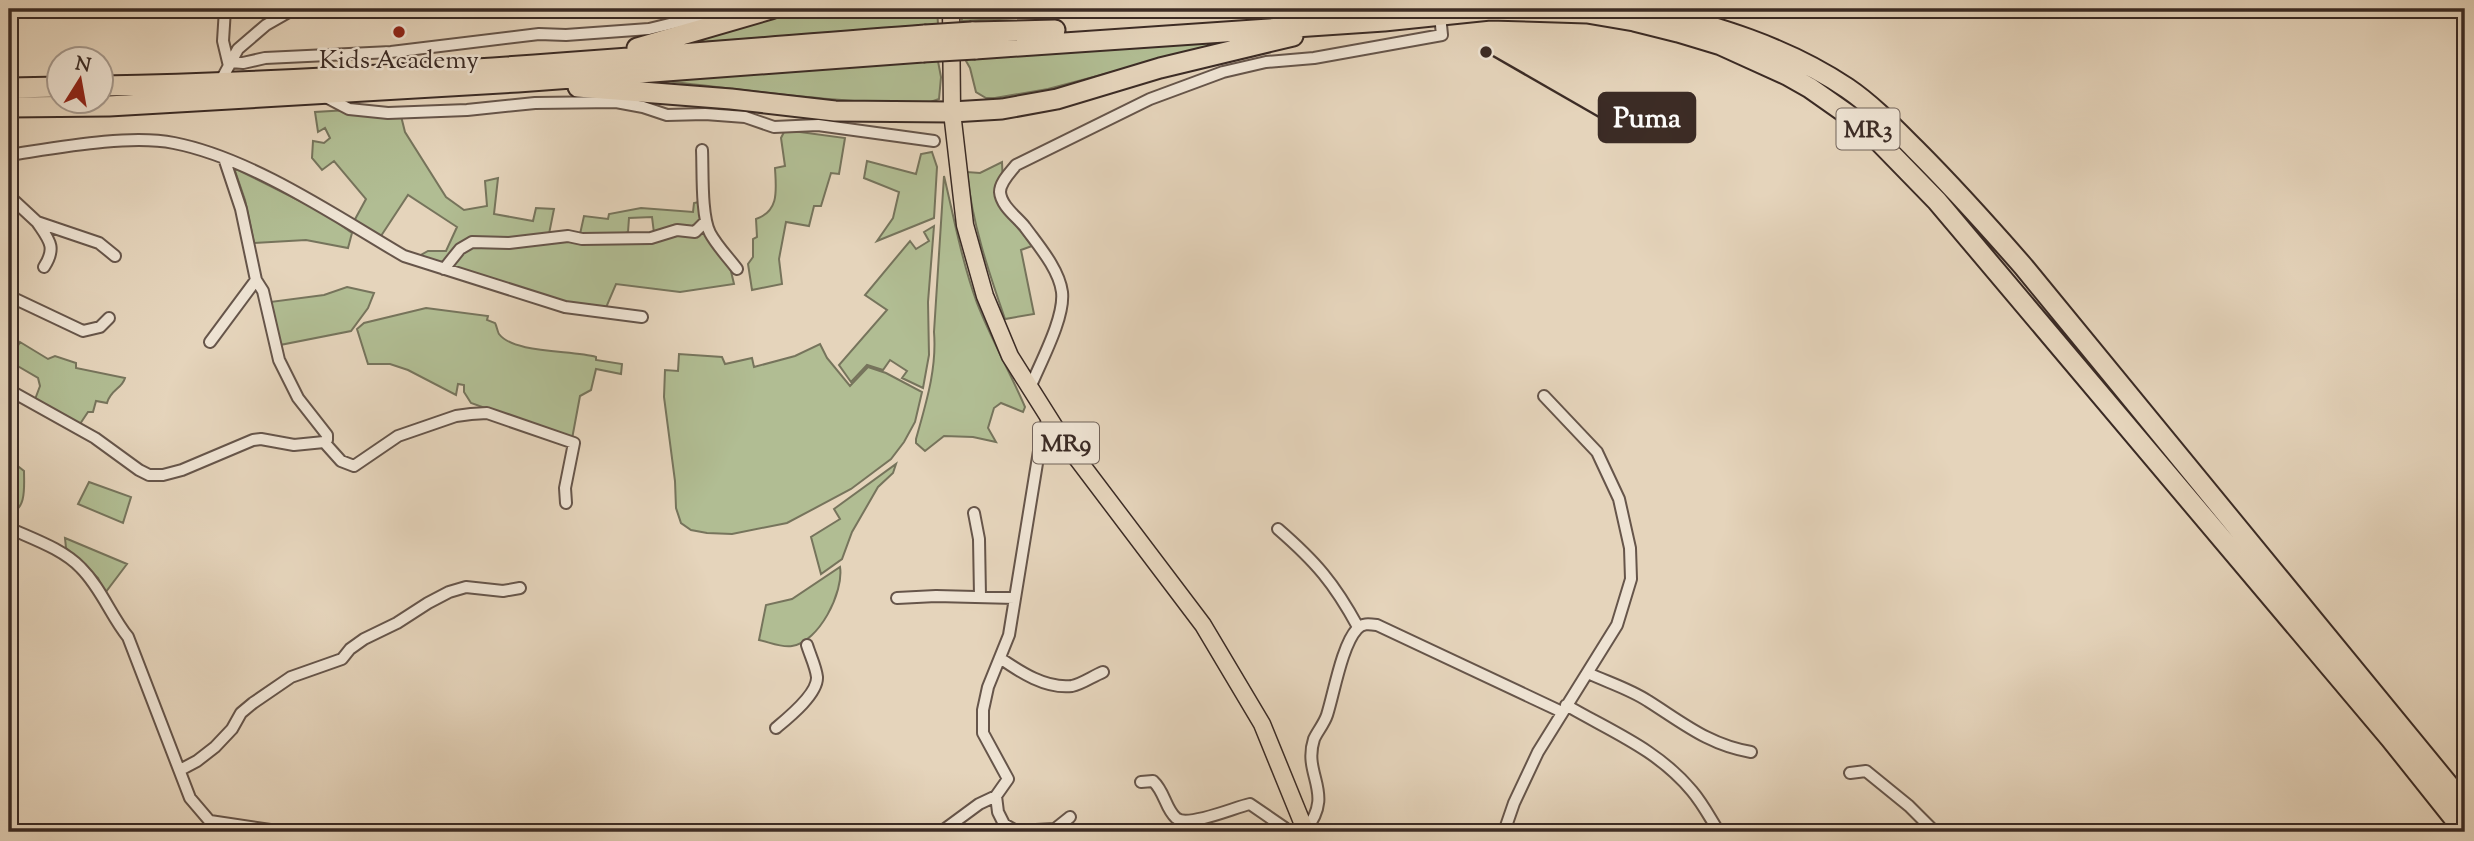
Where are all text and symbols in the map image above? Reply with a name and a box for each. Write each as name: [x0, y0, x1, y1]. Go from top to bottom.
marker: Kids Academy: [391, 24, 407, 40]
place label: Kids Academy: [319, 43, 479, 80]
north arrow: [46, 46, 116, 116]
text: N: [73, 51, 93, 80]
callout: Puma: [1599, 93, 1695, 142]
text: Puma: [1613, 100, 1681, 140]
road number: MR3: [1836, 108, 1899, 149]
road number: MR9: [1033, 422, 1099, 463]

